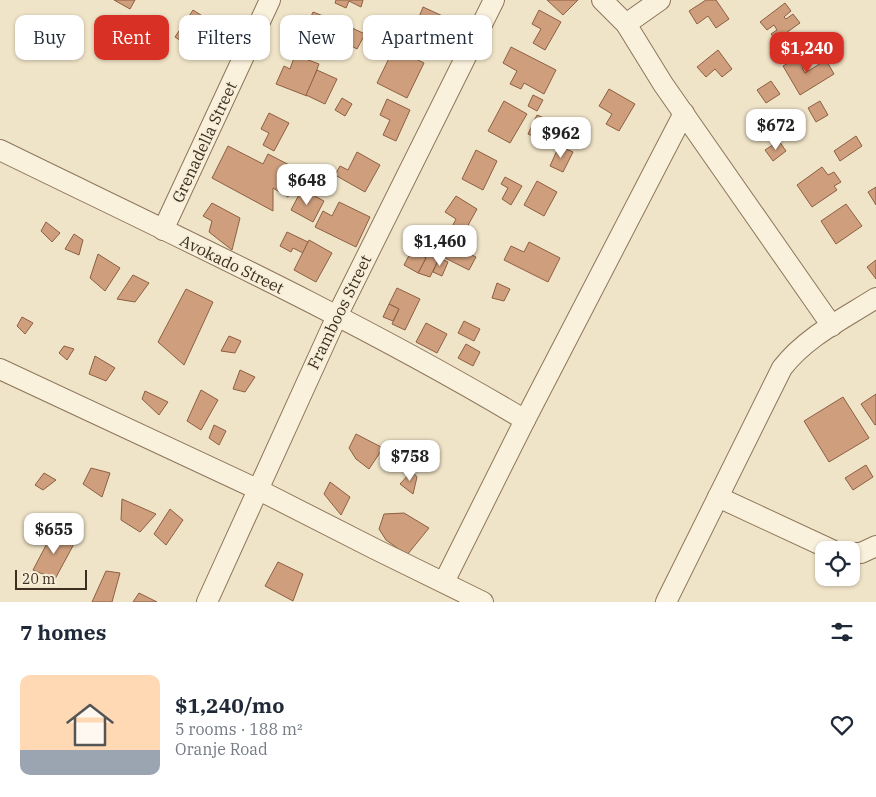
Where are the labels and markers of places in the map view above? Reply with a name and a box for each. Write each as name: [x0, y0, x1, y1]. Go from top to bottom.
pin: $1,240: [766, 32, 848, 74]
pin: $672: [746, 108, 806, 151]
pin: $962: [531, 116, 591, 159]
pin: $648: [277, 164, 337, 206]
pin: $1,460: [399, 224, 481, 267]
pin: $758: [380, 440, 440, 482]
pin: $655: [24, 512, 84, 555]

